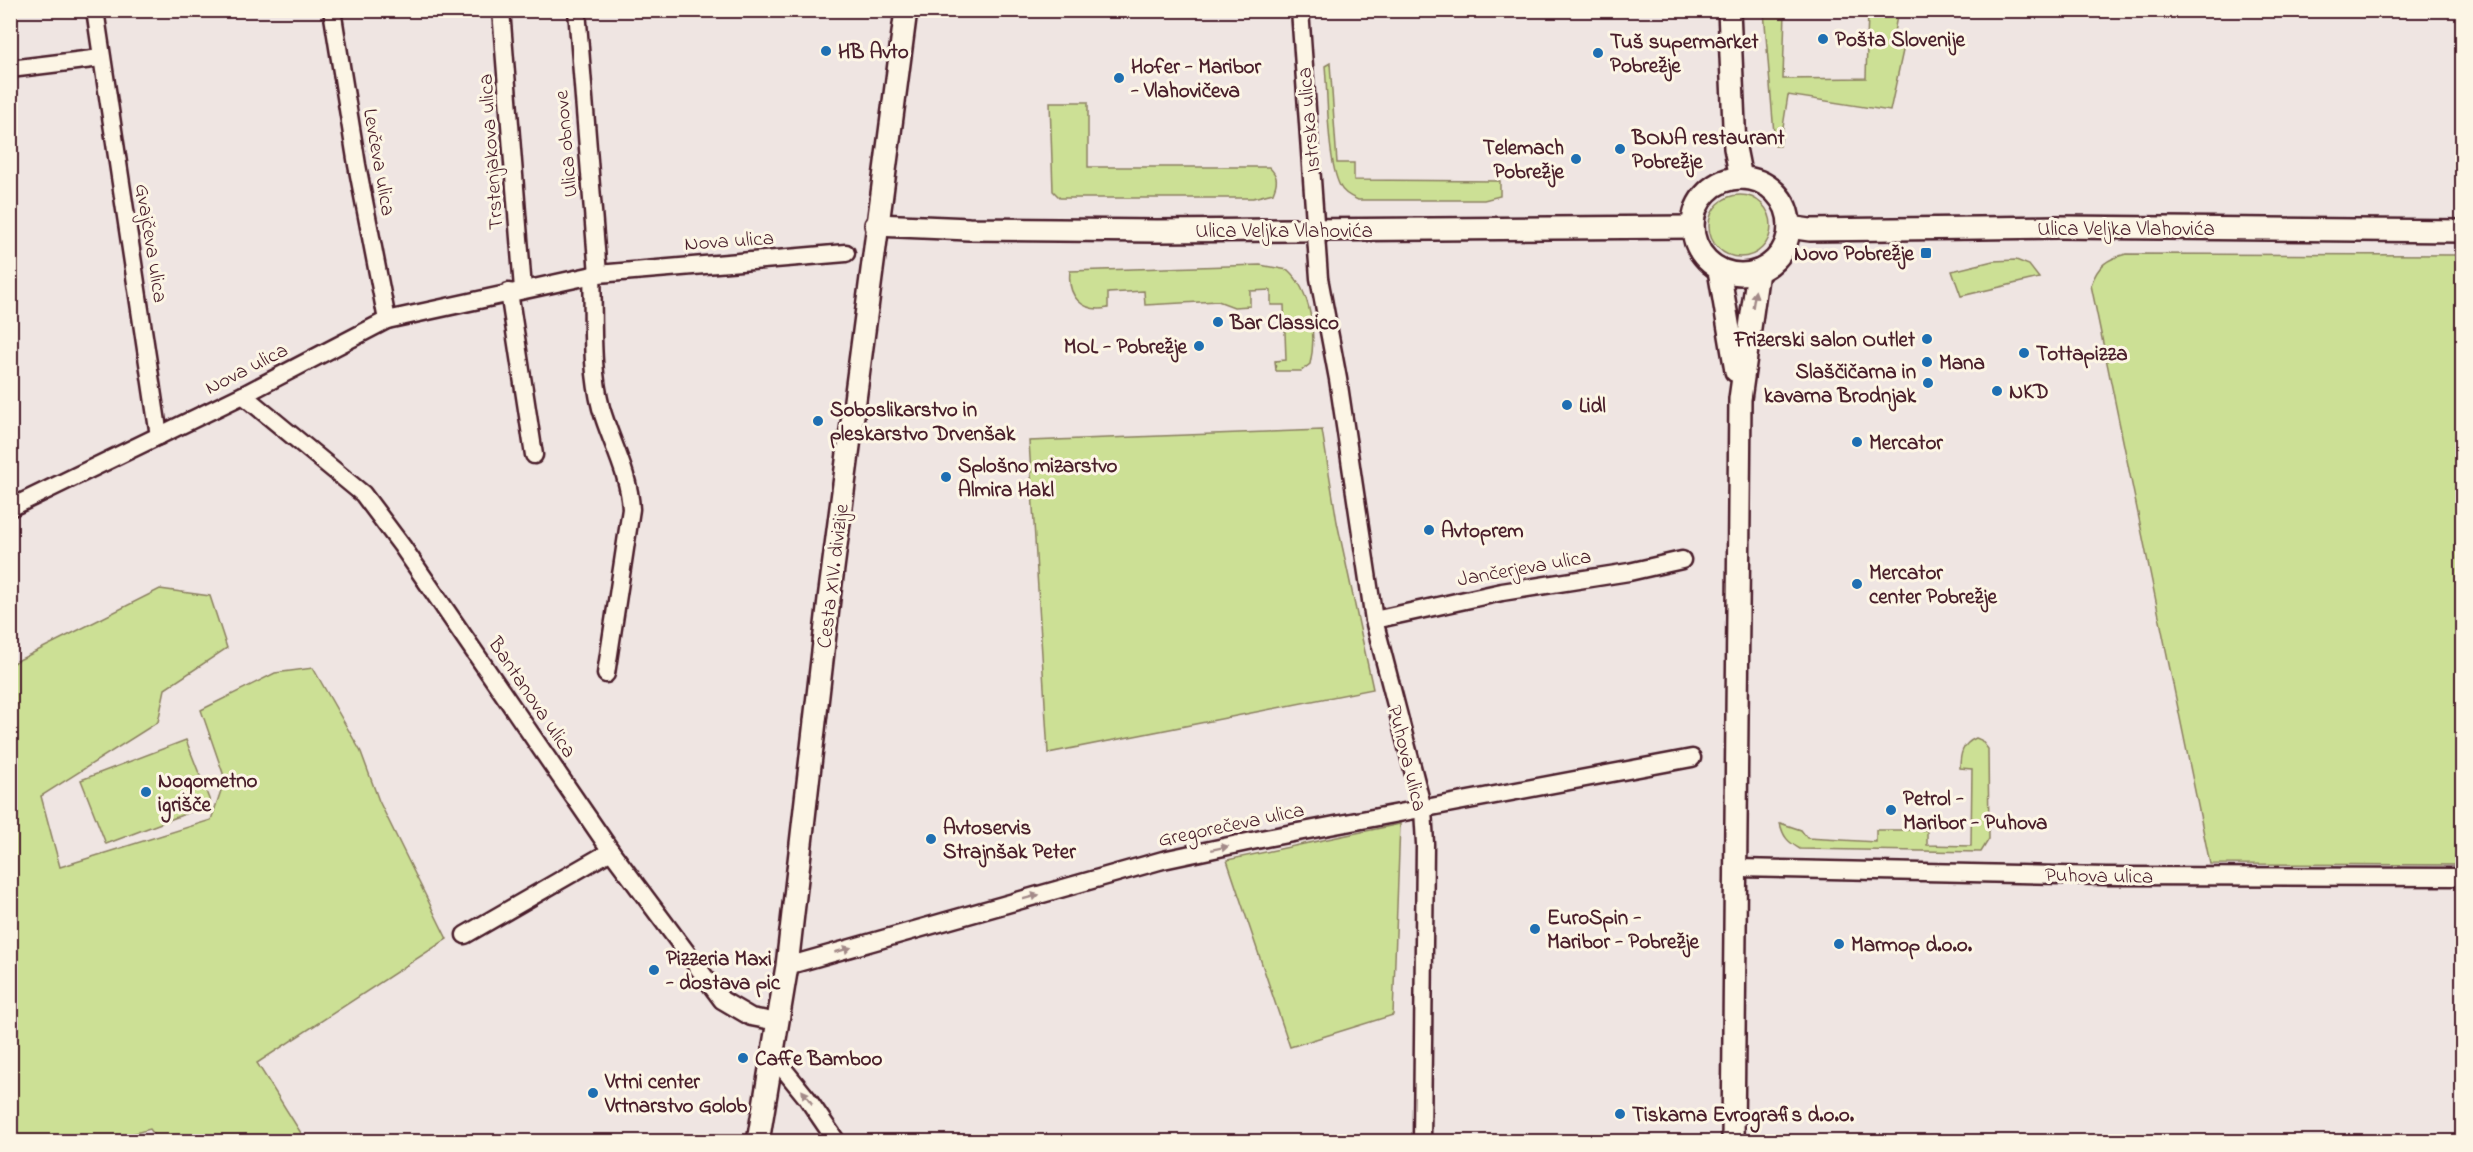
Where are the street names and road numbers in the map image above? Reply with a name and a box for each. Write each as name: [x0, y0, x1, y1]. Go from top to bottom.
street label: Istrska ulica: [1290, 66, 1330, 174]
street label: Trstenjakova ulica: [472, 73, 512, 231]
street label: Ulica obnove: [547, 88, 587, 199]
street label: Levčeva ulica: [354, 106, 402, 218]
street label: Gvajčeva ulica: [126, 182, 174, 305]
street label: Ulica Veljka Vlahovića: [2037, 215, 2215, 245]
street label: Ulica Veljka Vlahovića: [1195, 217, 1373, 247]
street label: Nova ulica: [683, 224, 775, 260]
street label: Nova ulica: [200, 336, 294, 404]
street label: Cesta XIV. divizije: [810, 502, 858, 650]
street label: Jančerjeva ulica: [1455, 542, 1594, 595]
street label: Bantanova ulica: [479, 631, 583, 765]
street label: Puhova ulica: [1378, 702, 1434, 815]
street label: Gregorečeva ulica: [1156, 796, 1308, 858]
street label: Puhova ulica: [2045, 861, 2153, 893]

